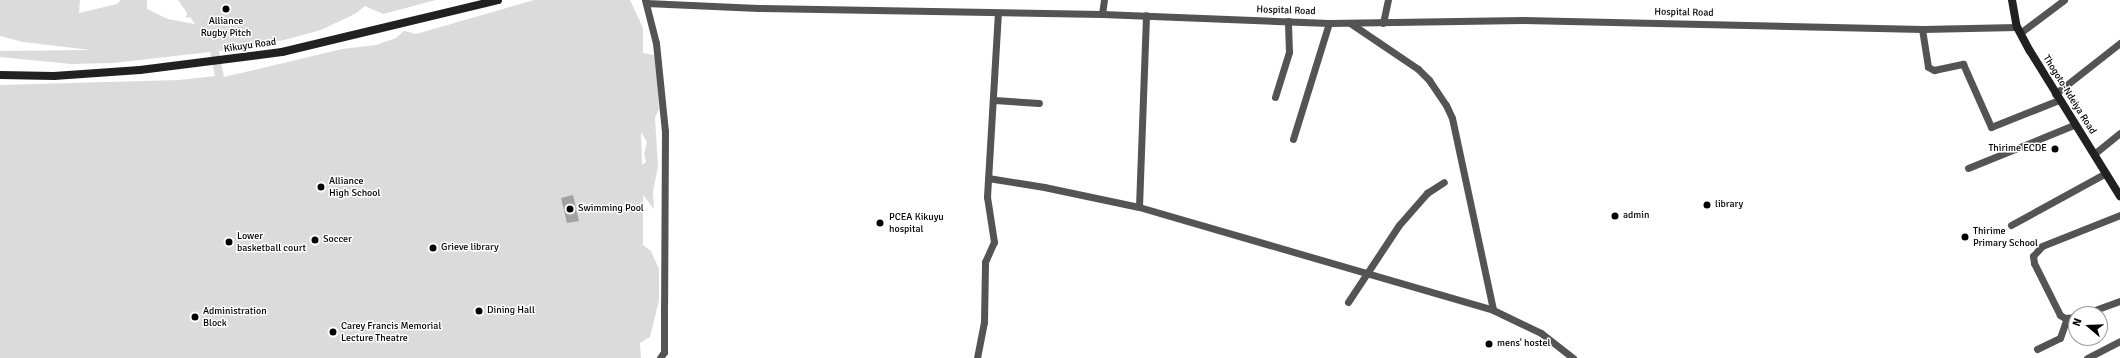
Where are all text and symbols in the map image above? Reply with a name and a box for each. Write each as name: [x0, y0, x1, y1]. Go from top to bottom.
marker: Alliance Rugby Pitch: [221, 4, 231, 14]
street label: Hospital Road: [1256, 4, 1316, 18]
street label: Hospital Road: [1654, 6, 1714, 20]
place label: Alliance Rugby Pitch: [201, 15, 251, 38]
street label: Kikuyu Road: [223, 36, 277, 56]
street label: Thogoto-Ndeiya Road: [2040, 53, 2098, 137]
place label: Thirime ECDE: [1988, 143, 2047, 155]
marker: Thirime ECDE: [2050, 144, 2060, 154]
place label: Alliance High School: [329, 175, 380, 198]
marker: Alliance High School: [316, 182, 326, 192]
place label: library: [1715, 199, 1743, 211]
marker: library: [1702, 200, 1712, 210]
place label: Swimming Pool: [578, 203, 644, 215]
marker: Swimming Pool: [565, 204, 575, 214]
place label: admin: [1623, 210, 1649, 222]
place label: PCEA Kikuyu hospital: [889, 211, 944, 234]
marker: admin: [1610, 211, 1620, 221]
marker: PCEA Kikuyu hospital: [874, 217, 886, 229]
place label: Thirime Primary School: [1973, 225, 2038, 248]
place label: Lower basketball court: [237, 230, 306, 254]
marker: Thirime Primary School: [1960, 232, 1970, 242]
place label: Soccer: [323, 234, 352, 246]
marker: Soccer: [310, 235, 320, 245]
marker: Lower basketball court: [224, 237, 234, 247]
place label: Grieve library: [441, 242, 499, 254]
marker: Grieve library: [428, 243, 438, 253]
place label: Administration Block: [203, 305, 267, 328]
place label: Dining Hall: [487, 305, 535, 317]
marker: Dining Hall: [474, 306, 484, 316]
north arrow: [2068, 306, 2108, 346]
marker: Administration Block: [190, 312, 200, 322]
text: N: [2070, 317, 2085, 328]
place label: Carey Francis Memorial Lecture Theatre: [341, 320, 441, 344]
marker: Carey Francis Memorial Lecture Theatre: [328, 327, 338, 337]
place label: mens' hostel: [1497, 338, 1550, 350]
marker: mens' hostel: [1484, 339, 1494, 349]

